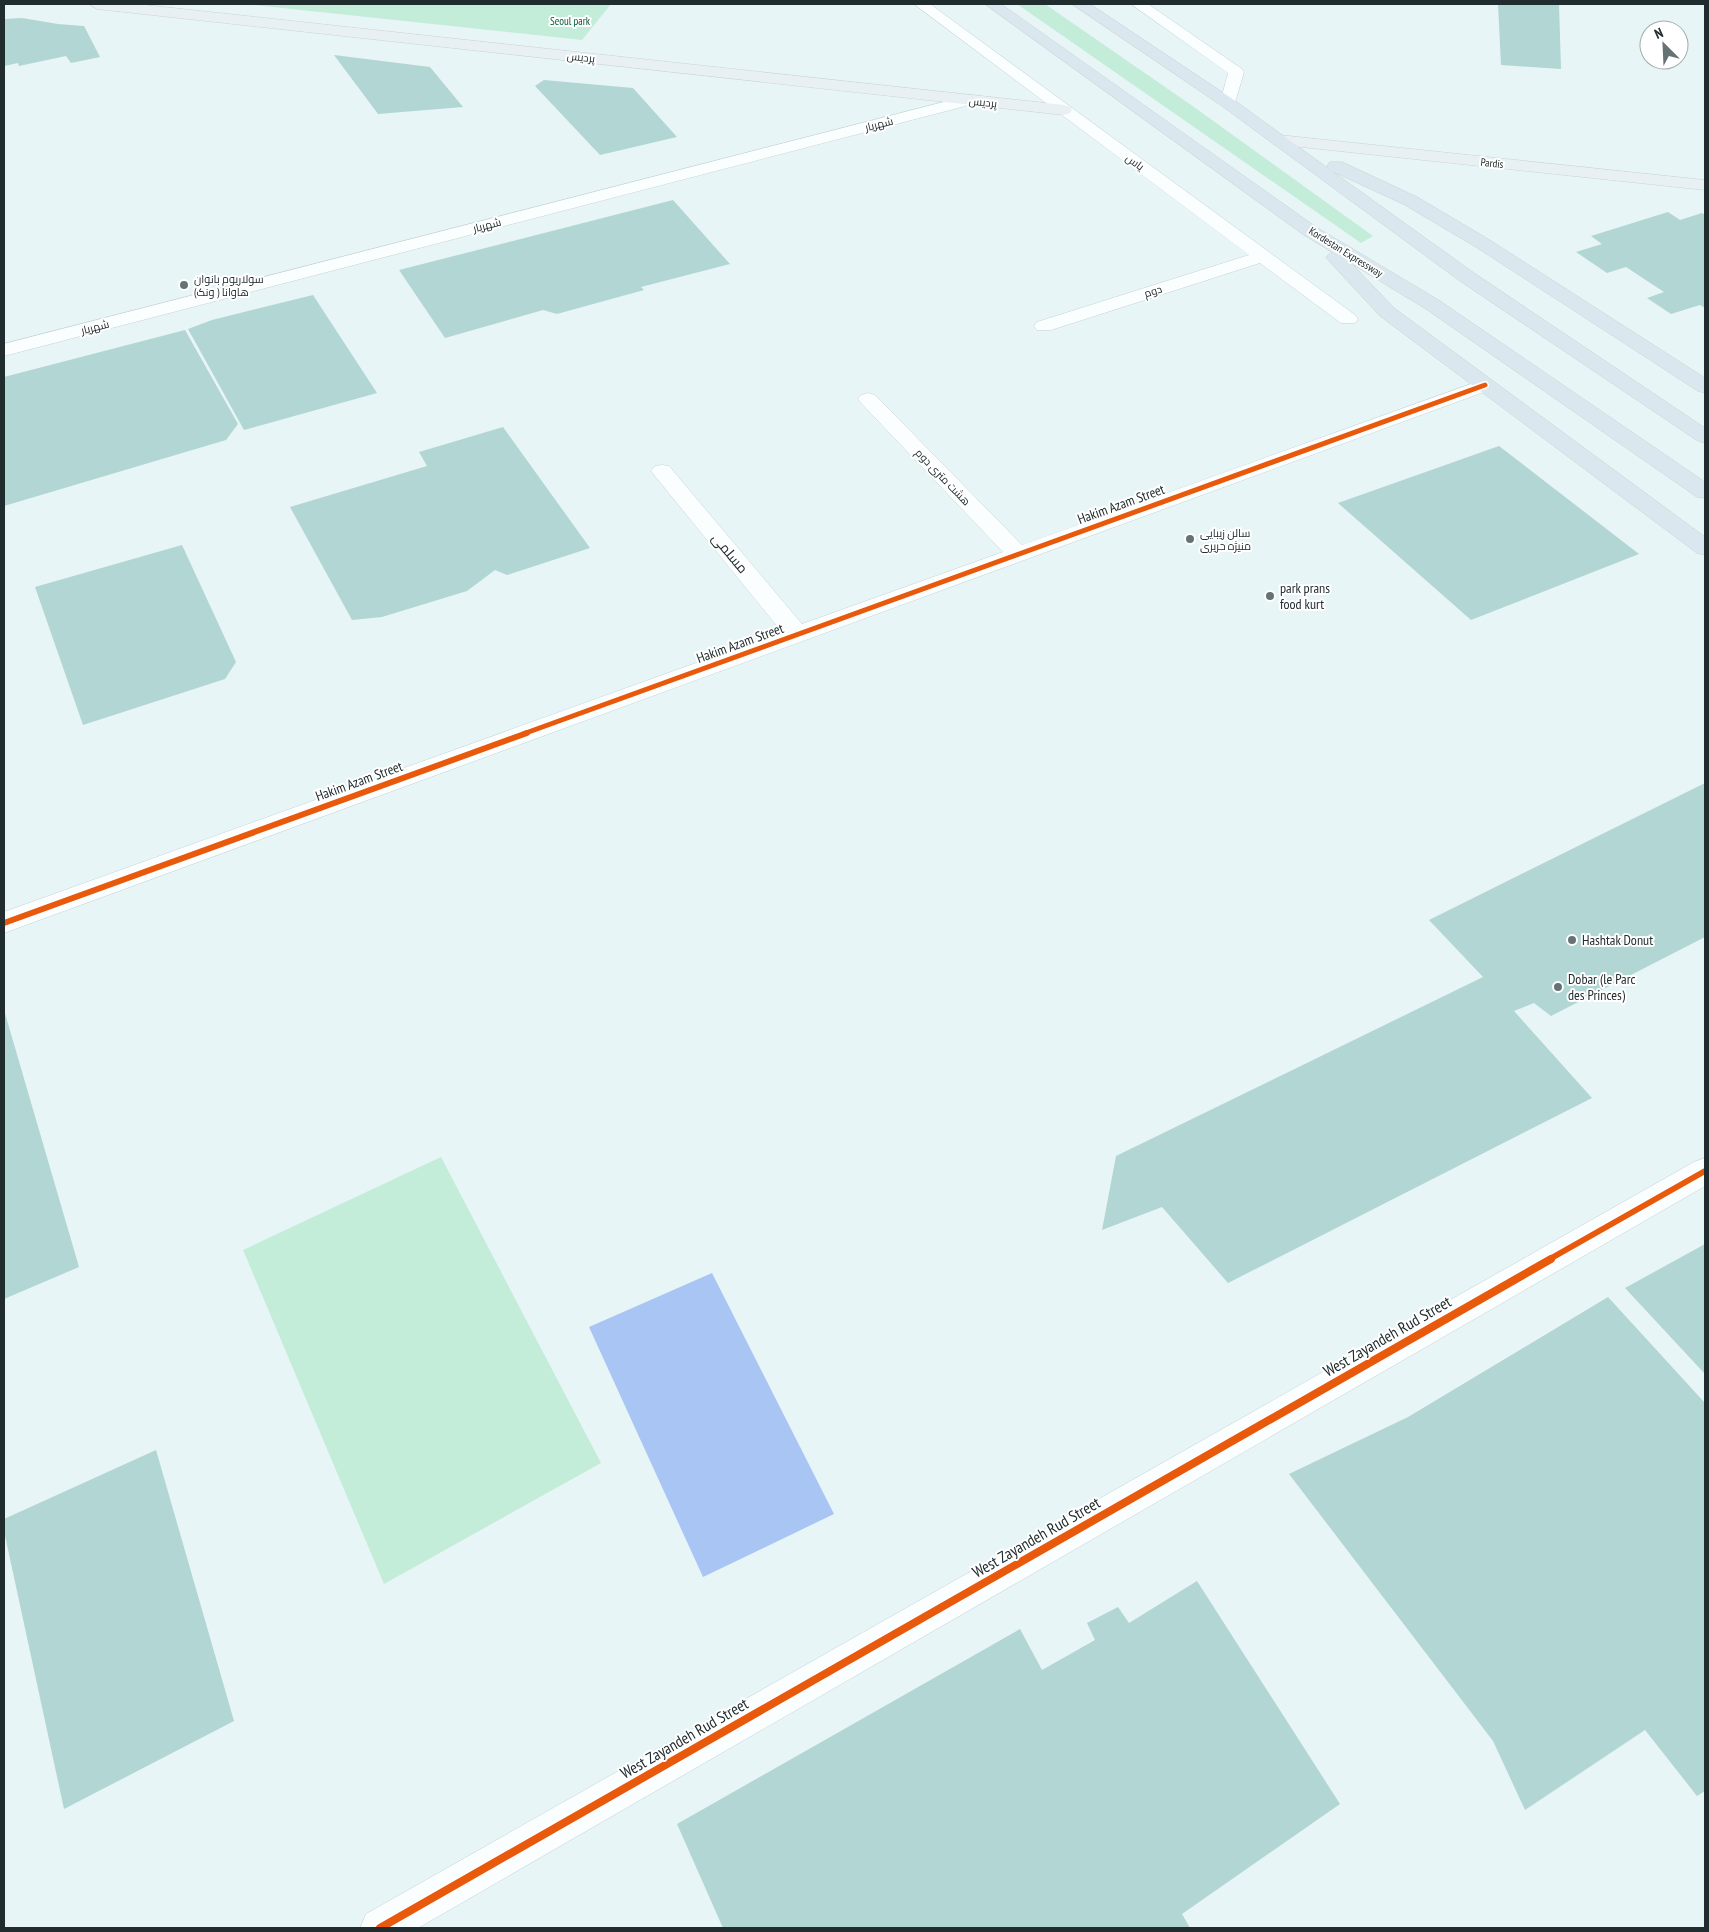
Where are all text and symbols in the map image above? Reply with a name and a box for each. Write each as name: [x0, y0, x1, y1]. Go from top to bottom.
park label: Seoul park: [550, 14, 591, 28]
north arrow: [1639, 20, 1689, 70]
text: N: [1652, 23, 1666, 43]
street label: پردیس: [566, 49, 596, 65]
street label: پردیس: [968, 94, 998, 110]
street label: شهریار: [862, 114, 895, 135]
street label: یاس: [1123, 151, 1147, 173]
street label: Pardis: [1480, 155, 1504, 171]
street label: شهریار: [470, 215, 503, 236]
street label: Kordestan Expressway: [1306, 224, 1386, 281]
place label: سولاریوم بانوان هاوانا ( ونک): [194, 272, 264, 299]
marker: سولاریوم بانوان هاوانا ( ونک): [178, 279, 190, 291]
street label: دوم: [1142, 282, 1164, 301]
street label: شهریار: [78, 317, 111, 338]
street label: هشت متری دوم: [912, 446, 974, 509]
street label: Hakim Azam Street: [1075, 480, 1167, 528]
place label: سالن زیبایی منیژه حریری: [1200, 526, 1251, 553]
street label: مسلمی: [708, 529, 752, 577]
marker: سالن زیبایی منیژه حریری: [1184, 533, 1196, 545]
place label: park prans food kurt: [1280, 579, 1330, 613]
marker: park prans food kurt: [1264, 590, 1276, 602]
street label: Hakim Azam Street: [694, 619, 786, 667]
street label: Hakim Azam Street: [313, 757, 405, 805]
place label: Hashtak Donut: [1582, 931, 1653, 949]
marker: Hashtak Donut: [1566, 934, 1578, 946]
place label: Dobar (le Parc des Princes): [1568, 970, 1636, 1004]
marker: Dobar (le Parc des Princes): [1552, 981, 1564, 993]
street label: West Zayandeh Rud Street: [1319, 1291, 1455, 1381]
street label: West Zayandeh Rud Street: [968, 1492, 1104, 1582]
street label: West Zayandeh Rud Street: [616, 1693, 752, 1783]

